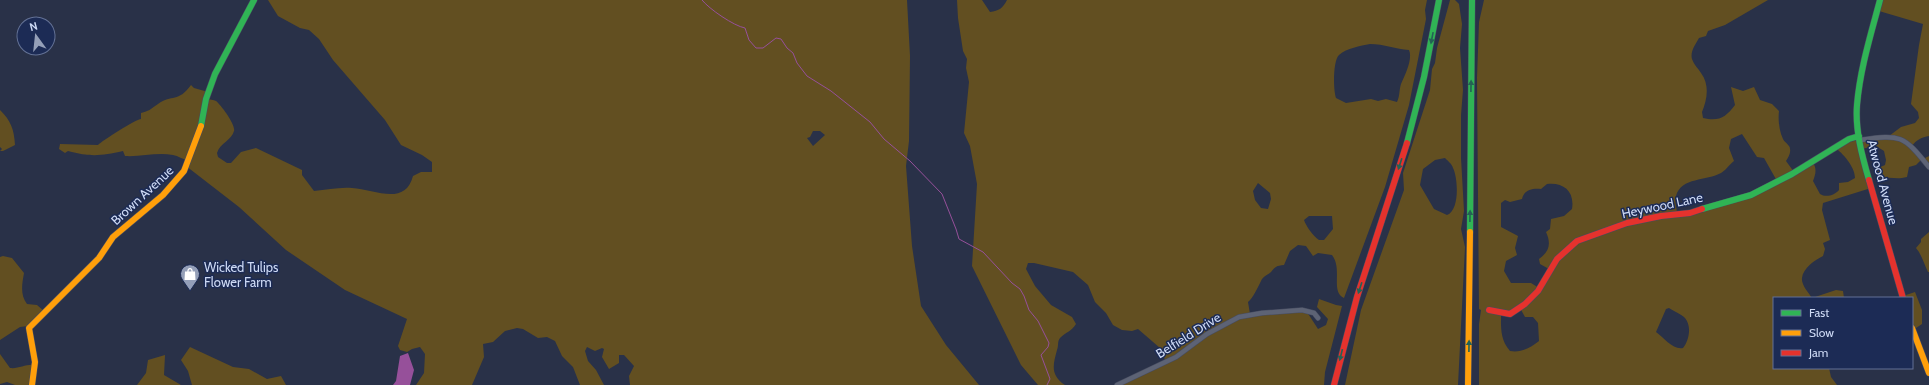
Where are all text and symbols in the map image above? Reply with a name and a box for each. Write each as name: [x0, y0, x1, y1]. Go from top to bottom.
north arrow: [16, 16, 56, 56]
text: N: [28, 19, 39, 34]
one-way arrow: [1429, 32, 1435, 45]
one-way arrow: [1468, 79, 1474, 92]
street label: Atwood Avenue: [1864, 138, 1902, 226]
one-way arrow: [1397, 159, 1403, 171]
street label: Brown Avenue: [107, 162, 177, 228]
street label: Heywood Lane: [1620, 189, 1704, 221]
one-way arrow: [1467, 209, 1473, 222]
place label: Wicked Tulips Flower Farm: [204, 259, 279, 290]
shop icon: Wicked Tulips Flower Farm: [179, 263, 201, 291]
one-way arrow: [1357, 282, 1363, 294]
legend: [1773, 297, 1913, 369]
text: Fast: [1809, 305, 1829, 320]
street label: Belfield Drive: [1153, 309, 1224, 361]
text: Slow: [1809, 325, 1834, 340]
one-way arrow: [1465, 340, 1472, 352]
text: Jam: [1808, 345, 1828, 360]
one-way arrow: [1337, 349, 1343, 362]

